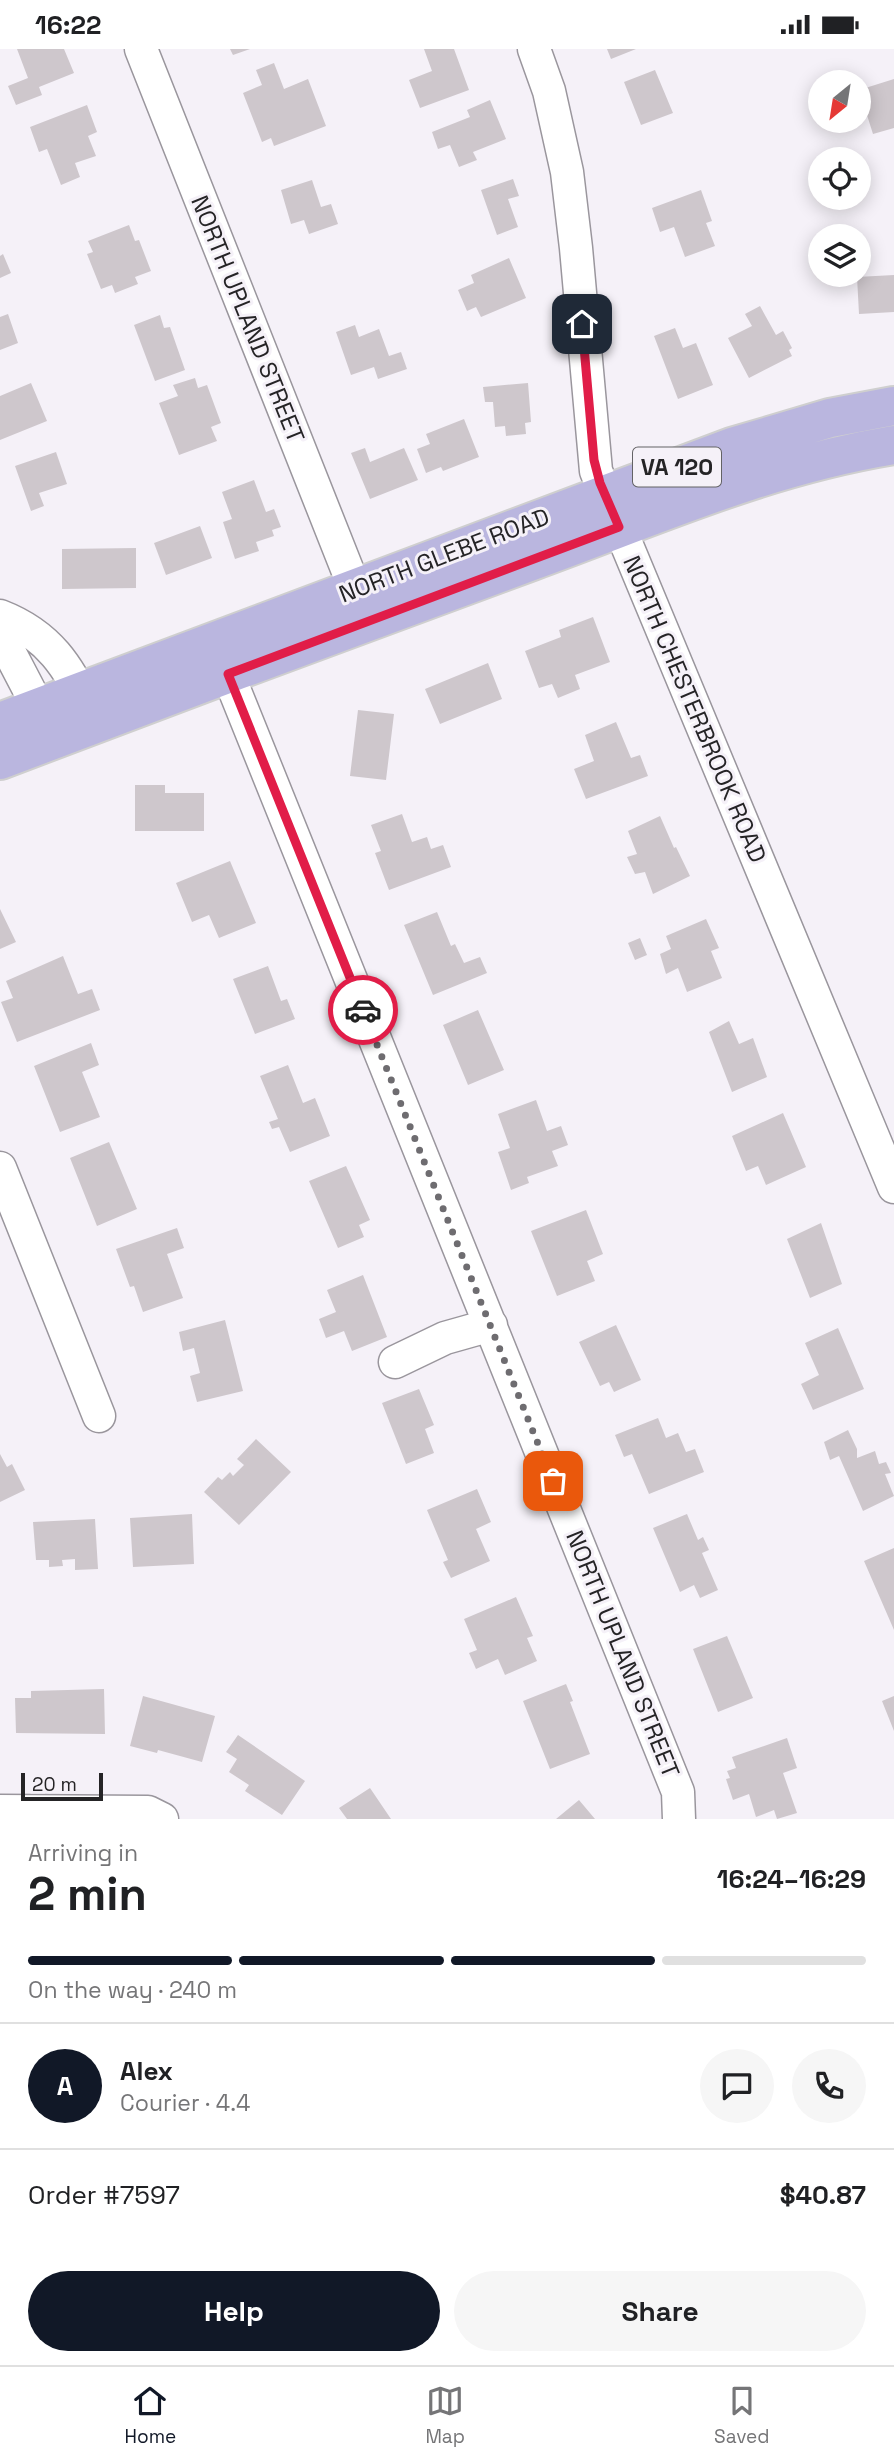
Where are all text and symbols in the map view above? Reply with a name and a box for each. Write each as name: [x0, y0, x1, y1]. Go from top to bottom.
text: 16:22: [35, 8, 101, 42]
north arrow: [808, 70, 872, 133]
map controls: [808, 70, 871, 287]
button: locate: [808, 147, 871, 210]
street label: NORTH UPLAND STREET: [184, 191, 312, 447]
button: layers: [808, 224, 871, 287]
pin: [552, 294, 612, 354]
icon: home: [563, 305, 601, 343]
road number: VA 120: [633, 447, 721, 487]
street label: NORTH GLEBE ROAD: [334, 501, 554, 609]
street label: NORTH CHESTERBROOK ROAD: [616, 551, 774, 867]
courier: [328, 975, 398, 1045]
icon: car: [344, 991, 382, 1029]
pin: [523, 1451, 583, 1511]
icon: bag: [534, 1462, 572, 1500]
street label: NORTH UPLAND STREET: [559, 1526, 687, 1782]
scale bar: [21, 1770, 103, 1802]
text: 20 m: [32, 1772, 77, 1797]
text: Arriving in: [28, 1838, 138, 1868]
text: 16:24–16:29: [717, 1862, 866, 1896]
text: 2 min: [28, 1865, 147, 1923]
text: On the way · 240 m: [28, 1975, 237, 2005]
button: chat: [700, 2049, 774, 2123]
button: phone: [792, 2049, 866, 2123]
text: Alex: [120, 2054, 173, 2088]
text: A: [57, 2069, 73, 2103]
text: Courier · 4.4: [120, 2088, 250, 2118]
text: Order #7597: [28, 2178, 180, 2212]
text: $40.87: [780, 2178, 866, 2212]
button: Help: [28, 2271, 440, 2351]
button: Share: [454, 2271, 866, 2351]
tab: Home: [125, 2382, 176, 2449]
tab: Map: [425, 2382, 465, 2449]
tab: Saved: [714, 2382, 769, 2449]

